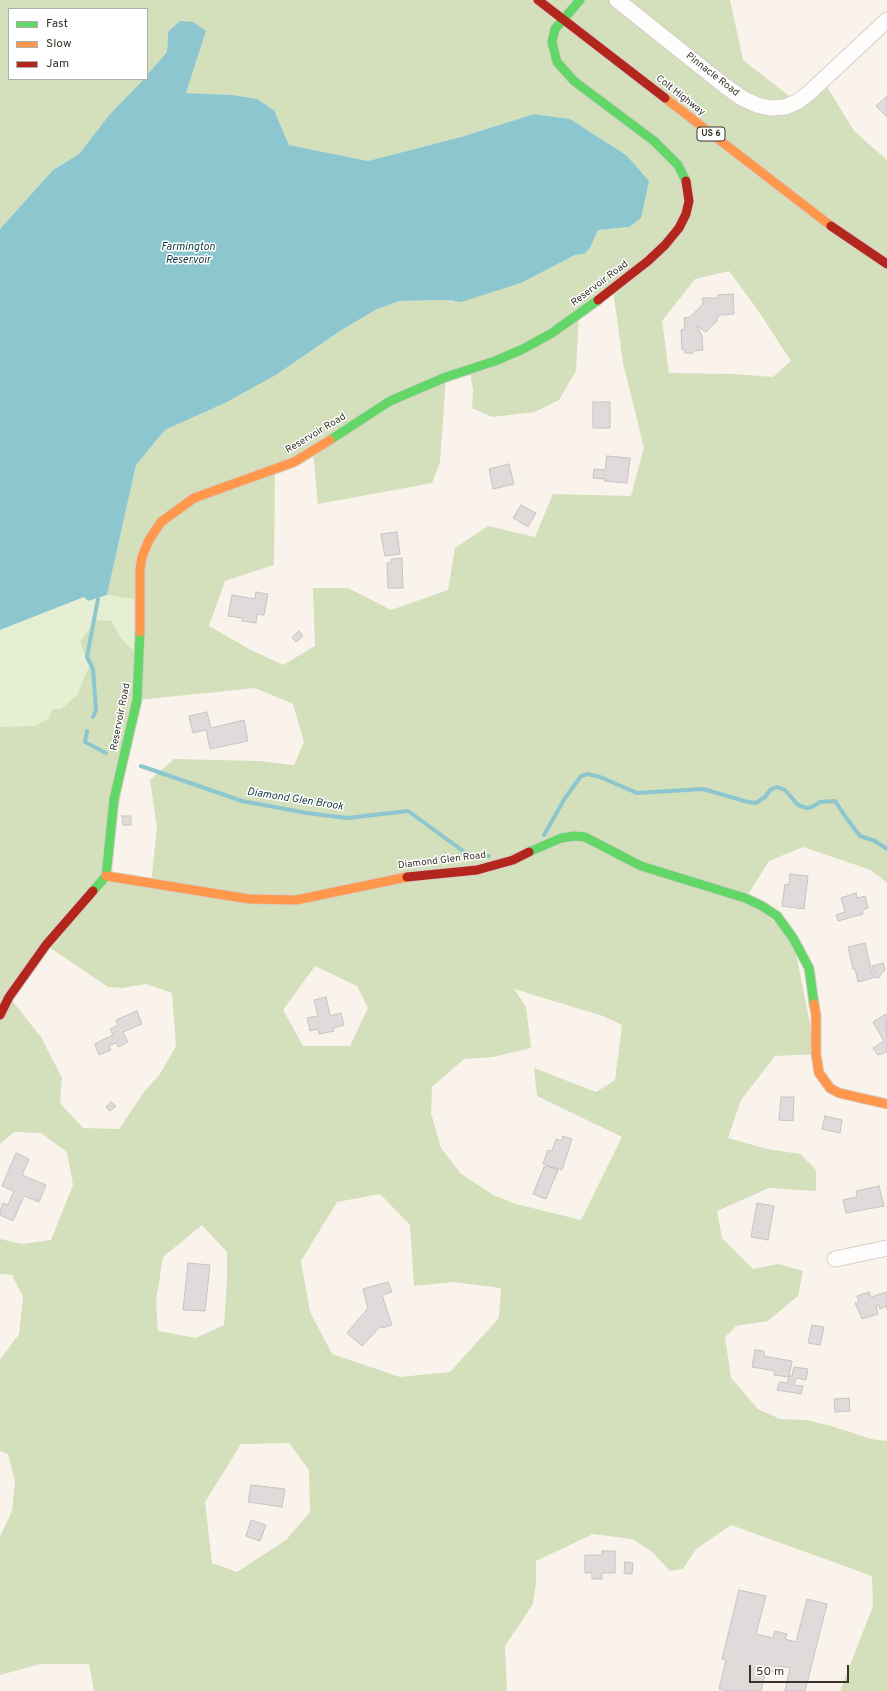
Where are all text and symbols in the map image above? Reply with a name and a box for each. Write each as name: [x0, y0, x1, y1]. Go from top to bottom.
legend: [8, 8, 148, 80]
text: Fast: [46, 16, 68, 32]
text: Slow: [46, 36, 72, 52]
street label: Pinnacle Road: [683, 51, 741, 99]
text: Jam: [46, 56, 69, 72]
street label: Colt Highway: [653, 73, 707, 119]
road number: US 6: [697, 127, 725, 141]
water label: Farmington Reservoir: [161, 241, 215, 267]
street label: Reservoir Road: [569, 259, 631, 309]
street label: Reservoir Road: [284, 411, 348, 457]
street label: Reservoir Road: [109, 682, 133, 752]
water label: Diamond Glen Brook: [246, 786, 344, 814]
street label: Diamond Glen Road: [397, 850, 487, 872]
scale bar: [751, 1657, 851, 1683]
text: 50 m: [756, 1664, 784, 1680]

